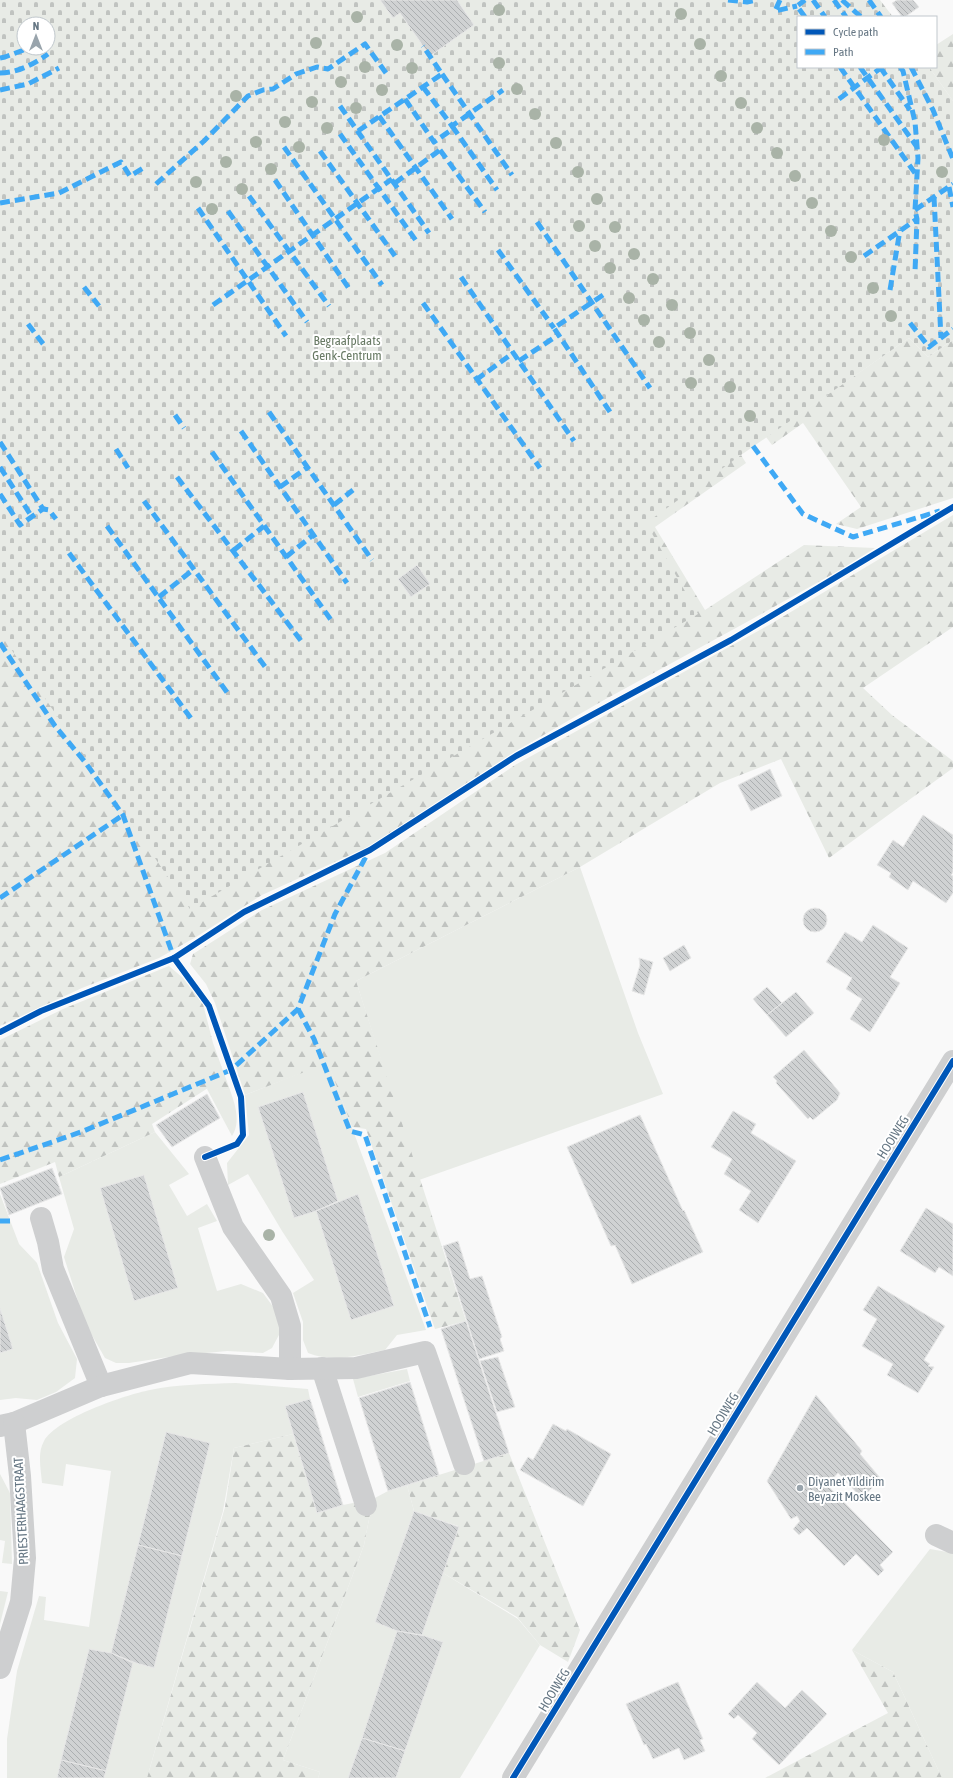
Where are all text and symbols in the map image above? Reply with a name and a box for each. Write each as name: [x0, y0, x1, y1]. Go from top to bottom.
north arrow: [16, 16, 56, 56]
legend: [797, 16, 937, 68]
text: N: [33, 20, 39, 32]
text: Cycle path: [833, 25, 878, 39]
text: Path: [833, 45, 854, 59]
park label: Begraafplaats Genk-Centrum: [312, 333, 382, 363]
street label: HOOIWEG: [874, 1113, 912, 1161]
street label: HOOIWEG: [704, 1390, 742, 1438]
street label: PRIESTERHAAGSTRAAT: [11, 1457, 31, 1565]
place label: Diyanet Yildirim Beyazit Moskee: [808, 1474, 884, 1504]
marker: Diyanet Yildirim Beyazit Moskee: [795, 1483, 805, 1493]
street label: HOOIWEG: [535, 1666, 573, 1714]

